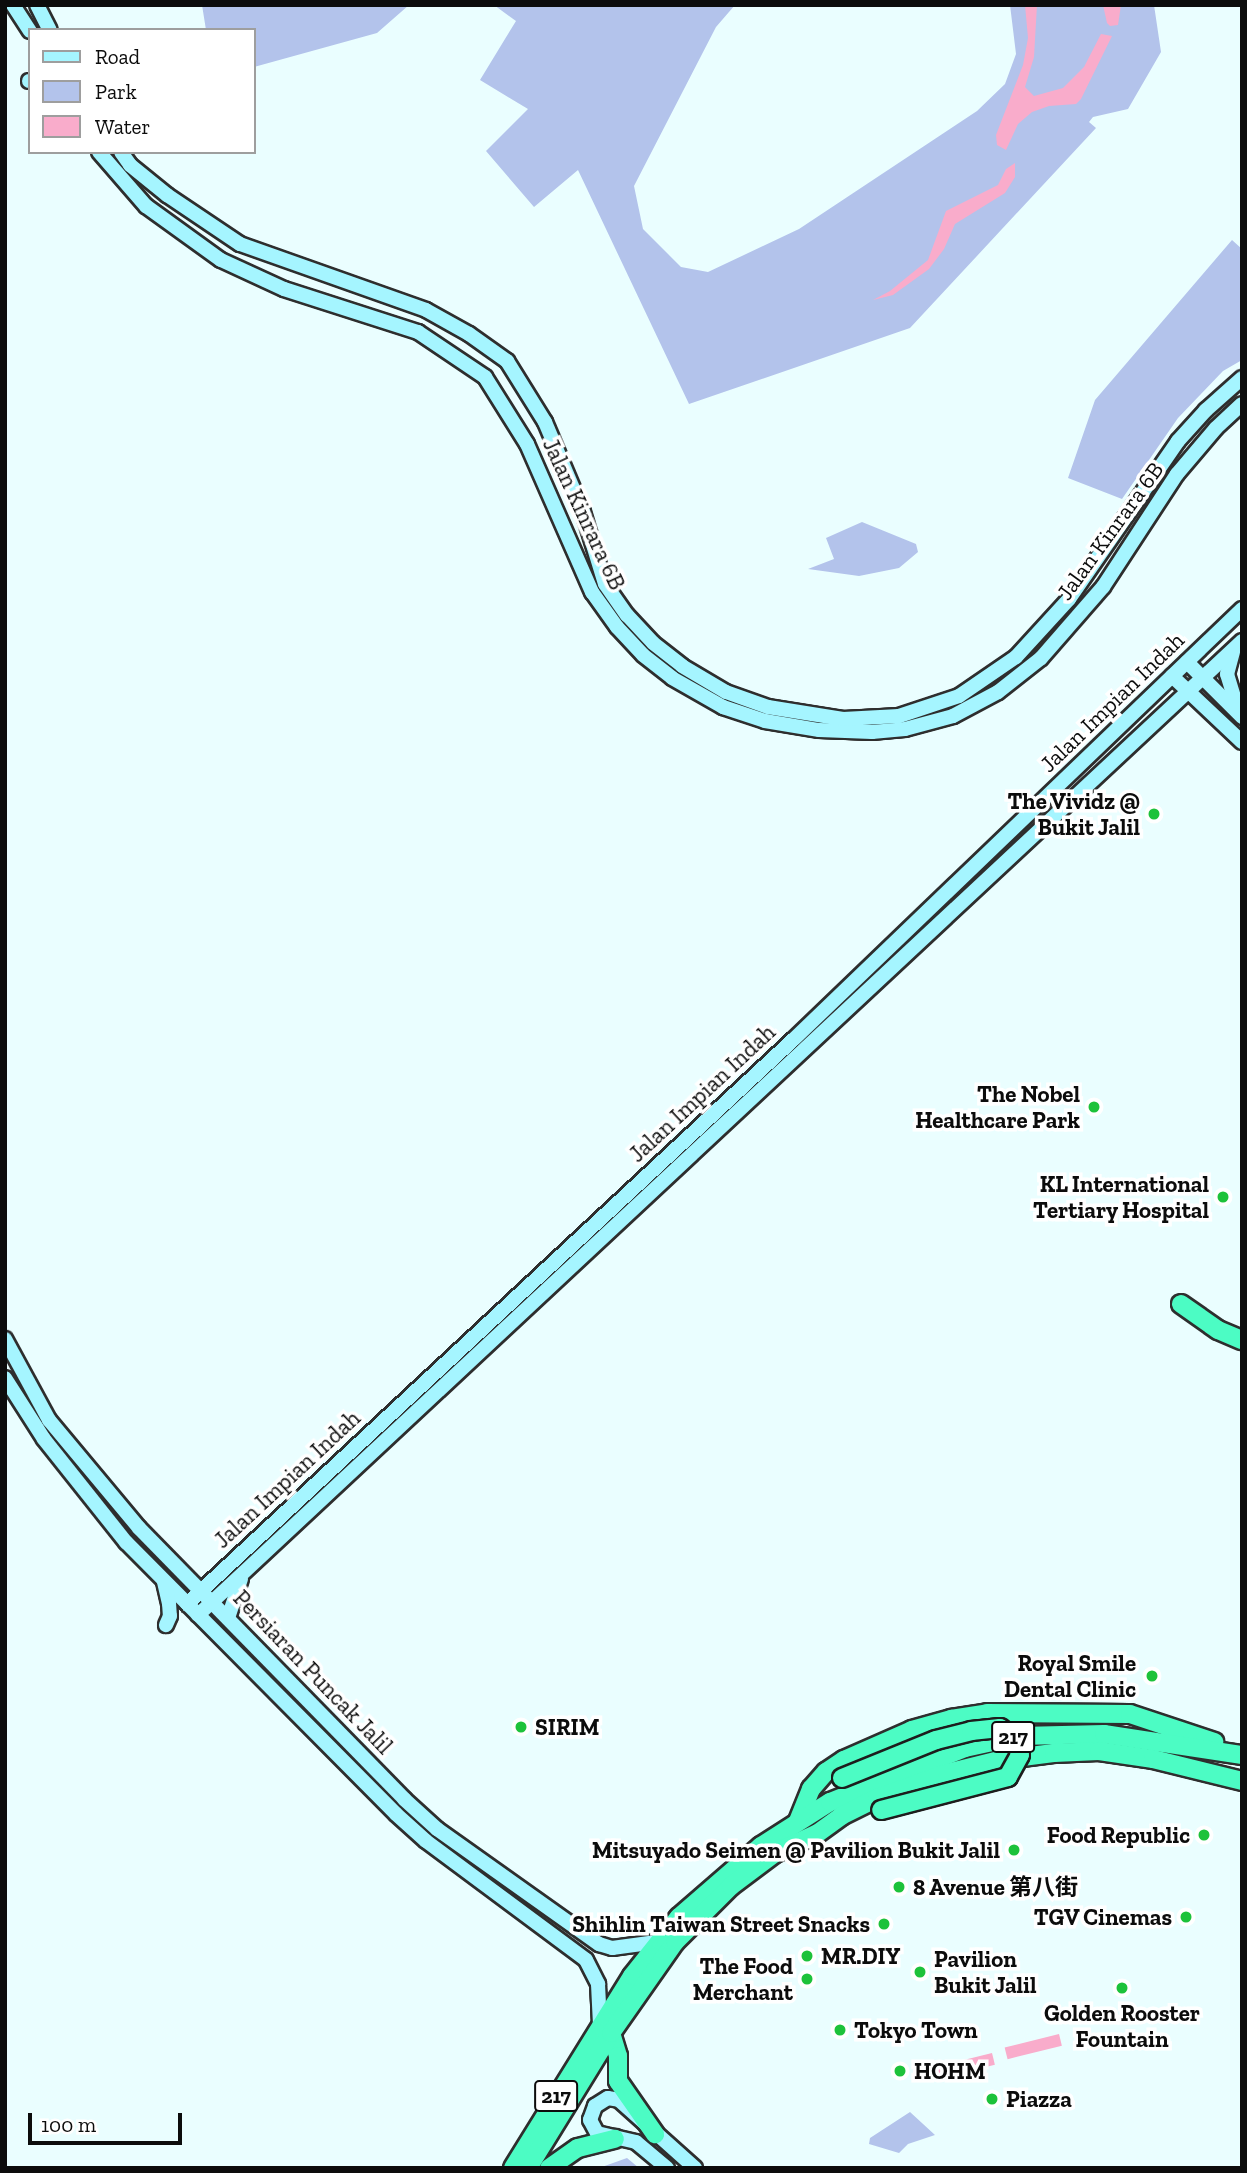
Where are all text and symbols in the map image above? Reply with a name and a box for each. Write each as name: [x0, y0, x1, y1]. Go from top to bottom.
legend: [28, 28, 256, 154]
text: Road: [95, 44, 140, 69]
text: Park: [95, 79, 137, 104]
text: Water: [95, 114, 150, 139]
street label: Jalan Kinrara 6B: [537, 434, 631, 594]
street label: Jalan Kinrara 6B: [1051, 457, 1169, 605]
street label: Jalan Impian Indah: [1034, 626, 1190, 778]
place label: The Vividz @ Bukit Jalil: [1007, 787, 1140, 841]
marker: The Vividz @ Bukit Jalil: [1146, 806, 1162, 822]
street label: Jalan Impian Indah: [623, 1018, 781, 1168]
place label: The Nobel Healthcare Park: [915, 1080, 1080, 1134]
marker: The Nobel Healthcare Park: [1086, 1099, 1102, 1115]
place label: KL International Tertiary Hospital: [1032, 1170, 1209, 1224]
marker: KL International Tertiary Hospital: [1215, 1189, 1231, 1205]
street label: Jalan Impian Indah: [208, 1404, 366, 1554]
street label: Persiaran Puncak Jalil: [227, 1584, 399, 1760]
place label: Royal Smile Dental Clinic: [1004, 1649, 1136, 1703]
marker: Royal Smile Dental Clinic: [1142, 1666, 1162, 1686]
place label: SIRIM: [535, 1713, 599, 1741]
marker: SIRIM: [513, 1719, 529, 1735]
road number: 217: [990, 1720, 1036, 1754]
place label: Food Republic: [1047, 1821, 1190, 1849]
marker: Food Republic: [1196, 1827, 1212, 1843]
place label: Mitsuyado Seimen @ Pavilion Bukit Jalil: [591, 1836, 1000, 1864]
marker: Mitsuyado Seimen @ Pavilion Bukit Jalil: [1006, 1842, 1022, 1858]
place label: 8 Avenue 第八街: [913, 1873, 1079, 1901]
marker: 8 Avenue 第八街: [891, 1879, 907, 1895]
place label: TGV Cinemas: [1033, 1903, 1172, 1931]
marker: TGV Cinemas: [1178, 1909, 1194, 1925]
place label: Shihlin Taiwan Street Snacks: [572, 1910, 870, 1938]
marker: Shihlin Taiwan Street Snacks: [876, 1916, 892, 1932]
place label: MR.DIY: [821, 1942, 900, 1970]
place label: Pavilion Bukit Jalil: [934, 1945, 1037, 1999]
marker: MR.DIY: [799, 1948, 815, 1964]
place label: The Food Merchant: [693, 1952, 793, 2006]
marker: Pavilion Bukit Jalil: [912, 1964, 928, 1980]
marker: The Food Merchant: [799, 1971, 815, 1987]
marker: Golden Rooster Fountain: [1114, 1980, 1130, 1996]
place label: Golden Rooster Fountain: [1044, 1999, 1200, 2053]
place label: Tokyo Town: [854, 2016, 978, 2044]
marker: Tokyo Town: [832, 2022, 848, 2038]
place label: HOHM: [914, 2057, 986, 2085]
marker: HOHM: [892, 2063, 908, 2079]
road number: 217: [533, 2078, 579, 2114]
place label: Piazza: [1006, 2085, 1072, 2113]
marker: Piazza: [984, 2091, 1000, 2107]
scale bar: [32, 2100, 186, 2144]
text: 100 m: [41, 2112, 96, 2137]

